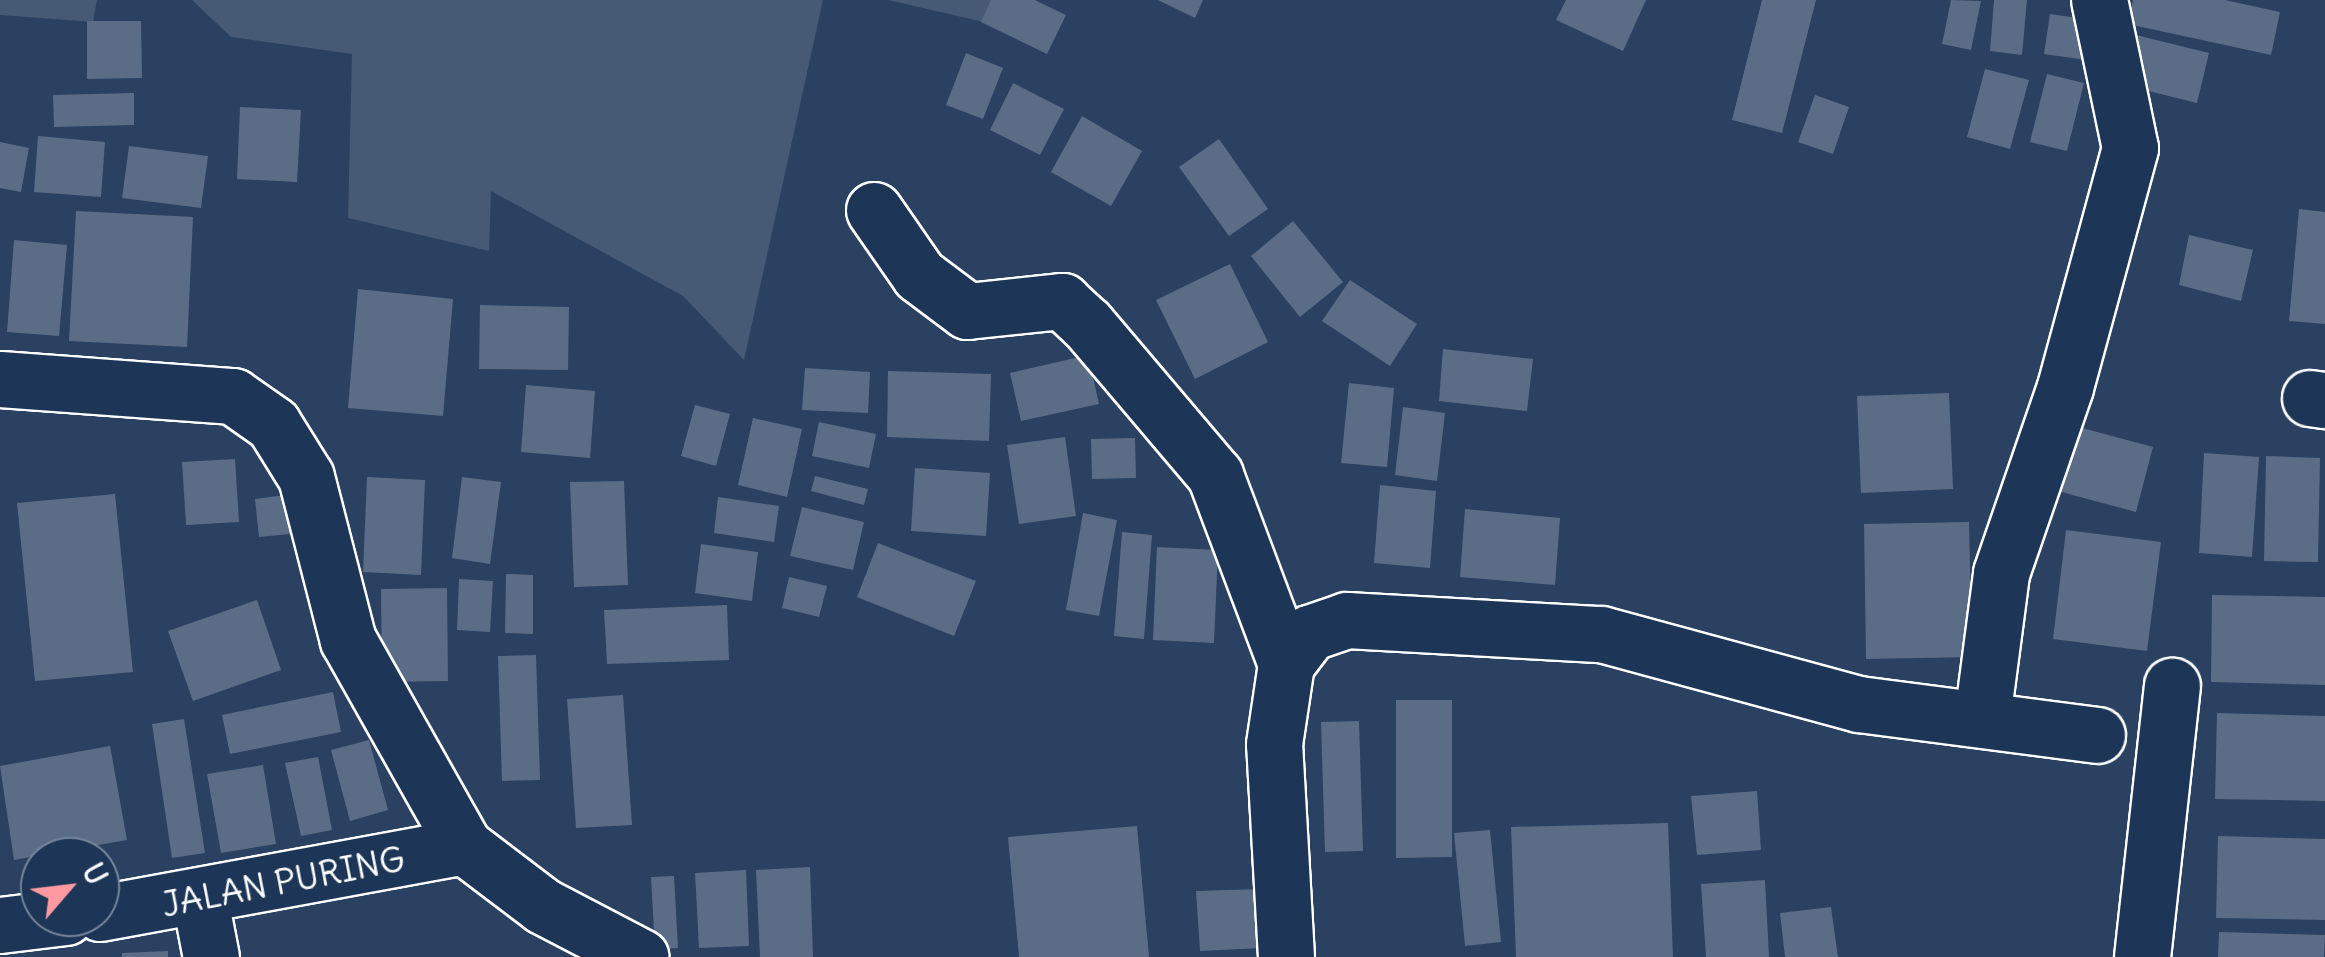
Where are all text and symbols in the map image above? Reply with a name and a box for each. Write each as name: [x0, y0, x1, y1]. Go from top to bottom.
north arrow: [20, 837, 120, 937]
street label: JALAN PURING: [158, 837, 408, 925]
text: U: [74, 857, 115, 891]

